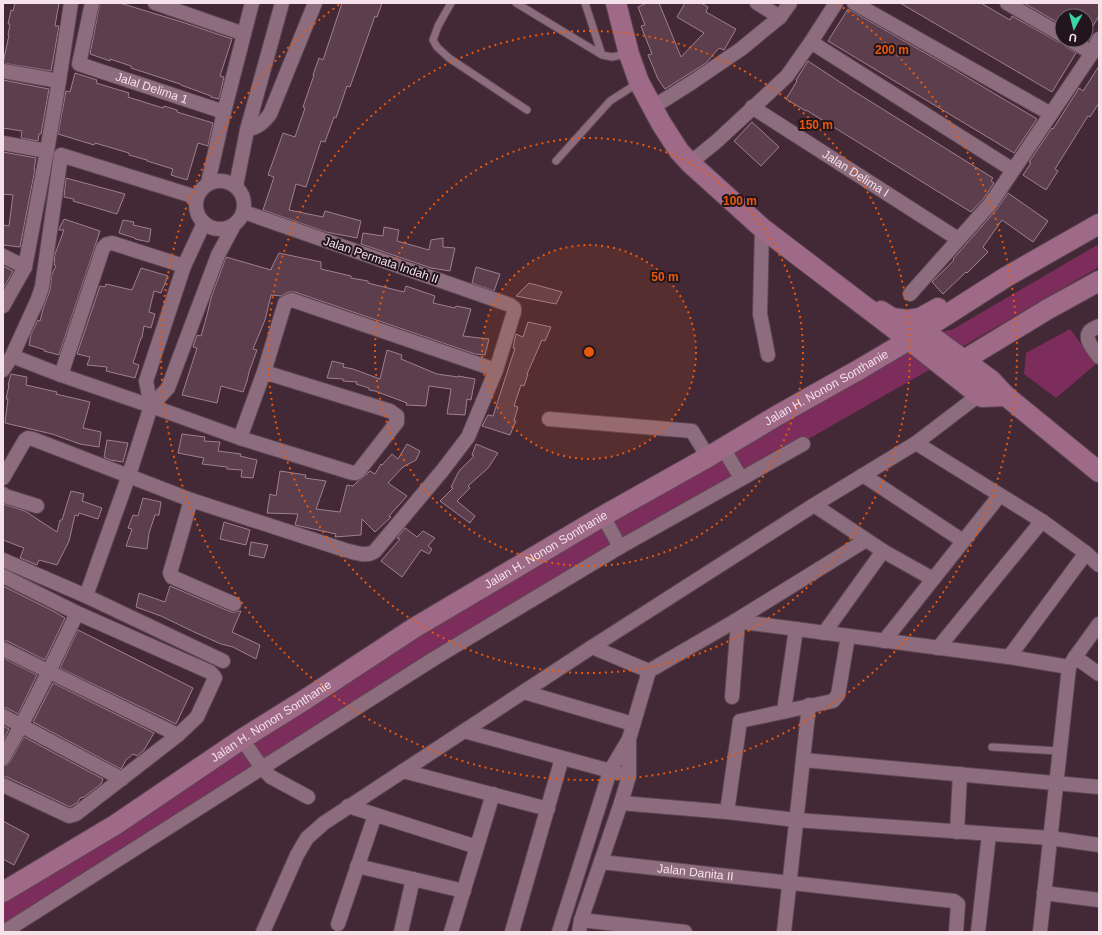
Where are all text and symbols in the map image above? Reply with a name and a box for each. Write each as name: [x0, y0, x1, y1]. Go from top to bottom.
north arrow: [1054, 8, 1094, 48]
text: U: [1068, 31, 1077, 44]
text: 200 m: [875, 43, 909, 57]
street label: Jalal Delima 1: [114, 70, 190, 107]
text: 150 m: [799, 118, 833, 132]
street label: Jalan Delima I: [820, 147, 891, 200]
text: 100 m: [723, 194, 757, 208]
street label: Jalan Permata Indah II: [322, 234, 440, 286]
text: 50 m: [651, 270, 679, 284]
centre of rings: [582, 345, 596, 359]
street label: Jalan H. Nonon Sonthanie: [762, 347, 891, 428]
street label: Jalan H. Nonon Sonthanie: [482, 508, 610, 592]
street label: Jalan H. Nonon Sonthanie: [208, 677, 334, 765]
street label: Jalan Danita II: [656, 861, 734, 884]

